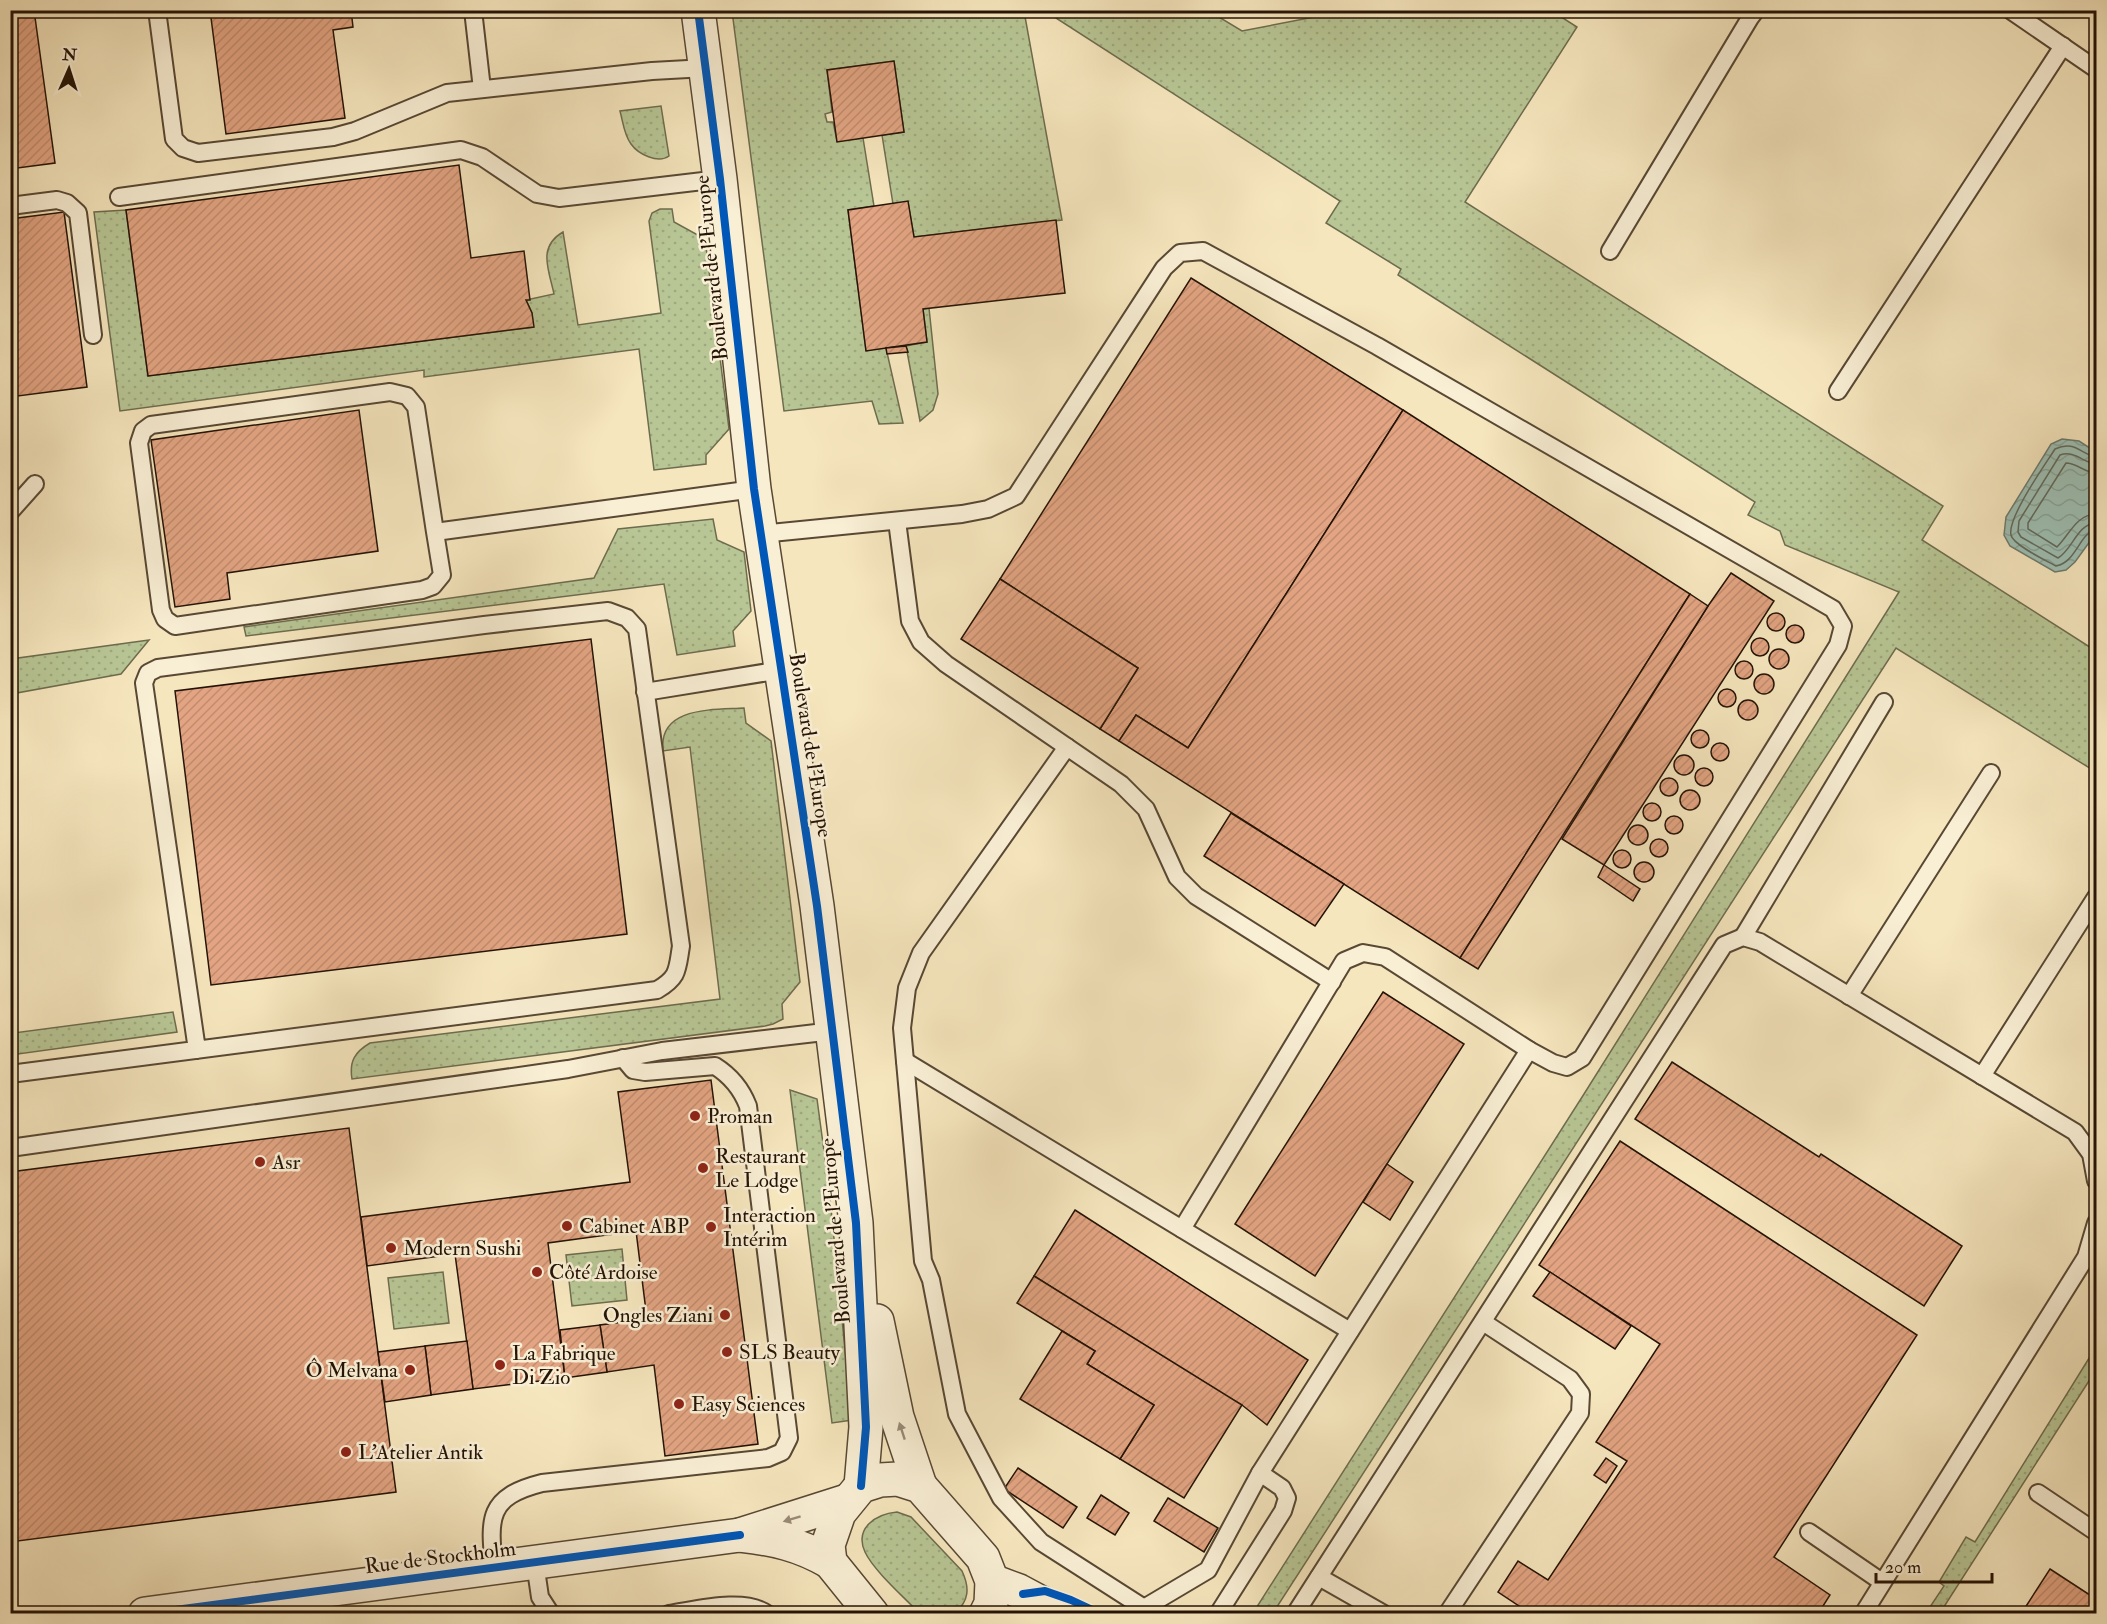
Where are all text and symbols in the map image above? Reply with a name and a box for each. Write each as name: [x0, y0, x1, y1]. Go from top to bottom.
north arrow: [39, 39, 99, 99]
text: N: [61, 45, 78, 65]
street label: Boulevard de l'Europe: [688, 174, 735, 362]
street label: Boulevard de l'Europe: [783, 651, 838, 839]
place label: Proman: [707, 1103, 773, 1130]
marker: Proman: [688, 1109, 702, 1123]
street label: Boulevard de l'Europe: [814, 1137, 857, 1325]
place label: Restaurant Le Lodge: [715, 1143, 806, 1194]
place label: Asr: [271, 1149, 301, 1176]
marker: Asr: [253, 1155, 267, 1169]
marker: Restaurant Le Lodge: [696, 1161, 710, 1175]
place label: Interaction Intérim: [723, 1202, 816, 1253]
place label: Cabinet ABP: [579, 1213, 689, 1240]
marker: Cabinet ABP: [560, 1219, 574, 1233]
marker: Interaction Intérim: [704, 1220, 718, 1234]
place label: Modern Sushi: [403, 1235, 522, 1262]
marker: Modern Sushi: [384, 1241, 398, 1255]
place label: Côté Ardoise: [549, 1259, 658, 1286]
marker: Côté Ardoise: [530, 1265, 544, 1279]
place label: Ongles Ziani: [603, 1302, 713, 1329]
marker: Ongles Ziani: [718, 1308, 732, 1322]
place label: SLS Beauty: [739, 1339, 841, 1366]
place label: La Fabrique Di Zio: [512, 1340, 616, 1391]
marker: SLS Beauty: [720, 1345, 734, 1359]
place label: Ô Melvana: [305, 1357, 398, 1384]
marker: La Fabrique Di Zio: [493, 1358, 507, 1372]
marker: Ô Melvana: [403, 1363, 417, 1377]
place label: Easy Sciences: [691, 1391, 805, 1418]
marker: Easy Sciences: [672, 1397, 686, 1411]
one-way arrow: [896, 1422, 906, 1440]
place label: L'Atelier Antik: [358, 1439, 483, 1466]
marker: L'Atelier Antik: [339, 1445, 353, 1459]
one-way arrow: [783, 1515, 801, 1524]
street label: Rue de Stockholm: [363, 1535, 517, 1580]
scale bar: [1876, 1546, 1992, 1584]
text: 20 m: [1885, 1556, 1921, 1579]

